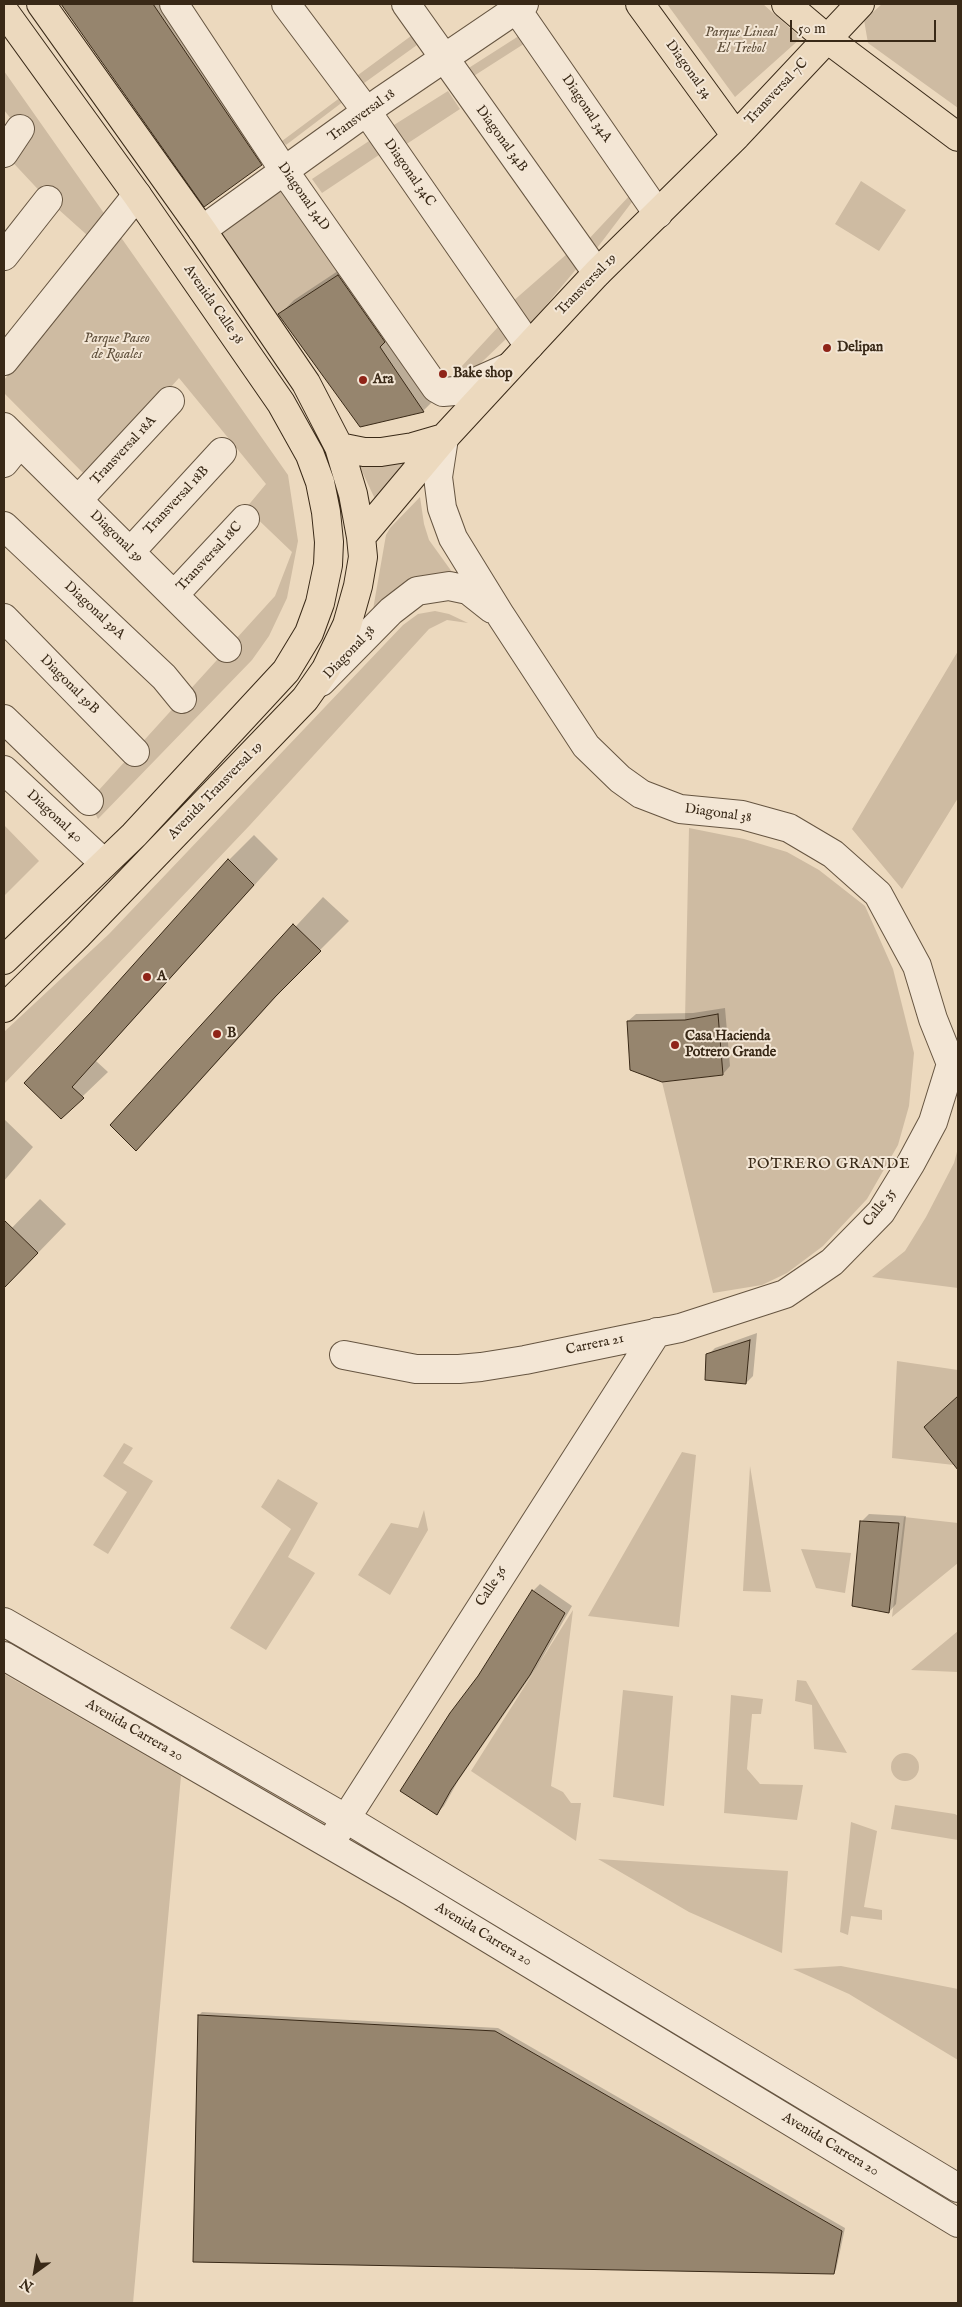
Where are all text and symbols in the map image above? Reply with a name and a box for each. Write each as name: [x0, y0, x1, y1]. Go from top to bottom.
scale bar: [792, 10, 938, 42]
text: 50 m: [798, 19, 826, 38]
park label: Parque Lineal El Trebol: [705, 25, 777, 58]
street label: Diagonal 34: [661, 37, 715, 103]
street label: Transversal 7C: [742, 55, 812, 129]
street label: Diagonal 34A: [557, 72, 615, 146]
street label: Transversal 18: [325, 86, 399, 146]
street label: Diagonal 34B: [471, 103, 531, 175]
street label: Diagonal 34C: [380, 136, 438, 210]
street label: Diagonal 34D: [273, 159, 333, 235]
street label: Transversal 19: [553, 251, 621, 319]
street label: Avenida Calle 38: [179, 262, 247, 348]
park label: Parque Paseo de Rosales: [84, 331, 150, 364]
place label: Delipan: [837, 340, 883, 356]
marker: Delipan: [821, 342, 833, 354]
place label: Bake shop: [453, 366, 513, 382]
marker: Bake shop: [437, 368, 449, 380]
place label: Ara: [373, 372, 394, 388]
marker: Ara: [357, 374, 369, 386]
street label: Transversal 18A: [88, 413, 160, 489]
street label: Transversal 18B: [141, 463, 213, 539]
street label: Diagonal 39: [86, 507, 146, 567]
street label: Transversal 18C: [174, 519, 246, 595]
street label: Diagonal 39A: [60, 579, 128, 643]
street label: Diagonal 38: [321, 623, 379, 683]
street label: Diagonal 39B: [36, 652, 102, 718]
street label: Avenida Transversal 19: [165, 739, 267, 843]
street label: Diagonal 40: [23, 787, 85, 847]
street label: Diagonal 38: [684, 801, 752, 827]
place label: A: [157, 969, 166, 985]
marker: A: [141, 971, 153, 983]
place label: B: [227, 1026, 236, 1042]
marker: B: [211, 1028, 223, 1040]
place label: Casa Hacienda Potrero Grande: [685, 1029, 776, 1062]
marker: Casa Hacienda Potrero Grande: [669, 1039, 681, 1051]
district label: POTRERO GRANDE: [746, 1156, 912, 1174]
street label: Calle 35: [860, 1186, 900, 1230]
street label: Carrera 21: [564, 1331, 626, 1359]
street label: Calle 36: [473, 1564, 511, 1610]
street label: Avenida Carrera 20: [82, 1696, 186, 1766]
street label: Avenida Carrera 20: [432, 1899, 534, 1971]
street label: Avenida Carrera 20: [779, 2109, 881, 2181]
north arrow: [10, 2247, 60, 2297]
text: N: [17, 2274, 37, 2296]

